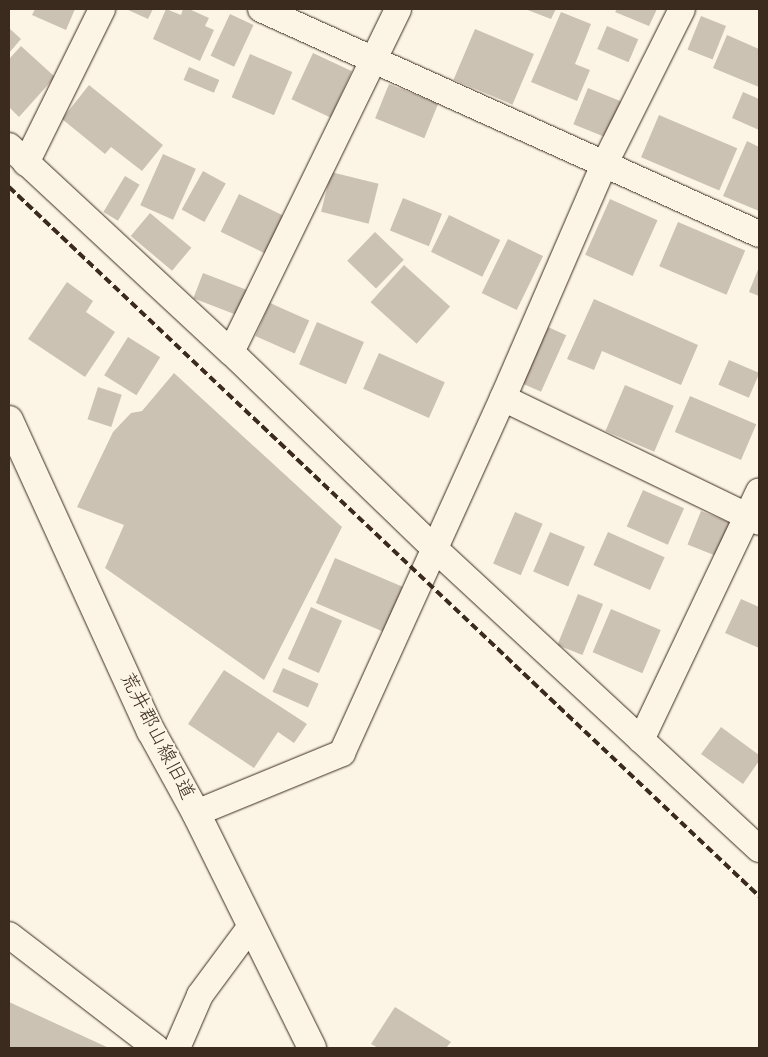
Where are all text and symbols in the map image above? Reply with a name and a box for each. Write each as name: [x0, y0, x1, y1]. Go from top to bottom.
street label: 荒井郡山線旧道: [115, 668, 199, 804]

